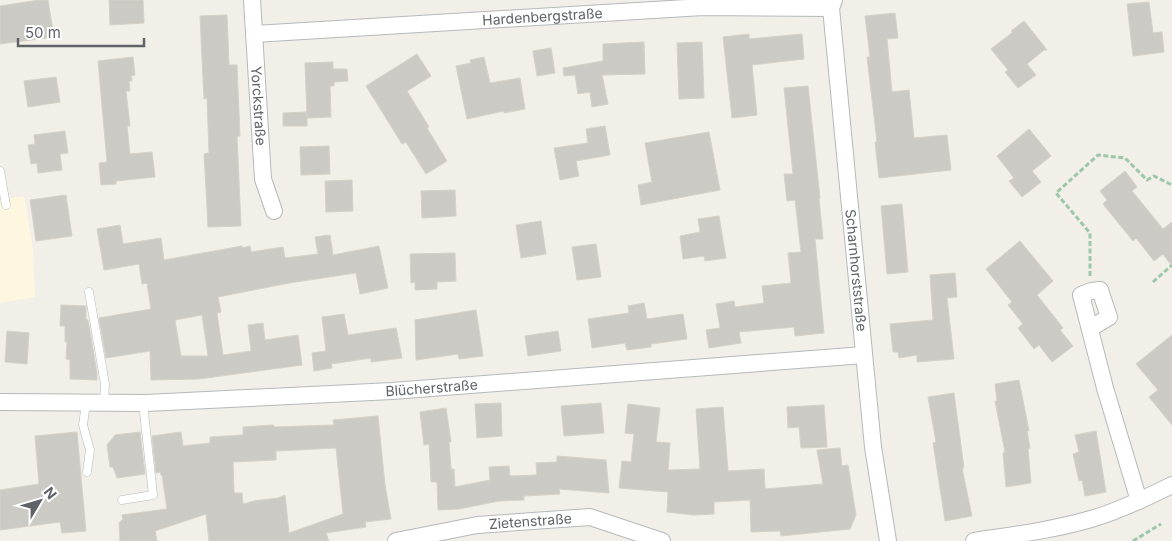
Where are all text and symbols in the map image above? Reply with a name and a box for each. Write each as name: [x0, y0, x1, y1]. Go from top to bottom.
street label: Hardenbergstraße: [482, 4, 603, 28]
scale bar: [18, 15, 144, 47]
text: 50 m: [25, 23, 61, 42]
street label: Yorckstraße: [248, 66, 270, 146]
street label: Scharnhorststraße: [842, 208, 871, 332]
street label: Blücherstraße: [385, 375, 478, 399]
north arrow: [15, 476, 65, 526]
text: N: [41, 483, 61, 502]
street label: Zietenstraße: [488, 509, 572, 532]

